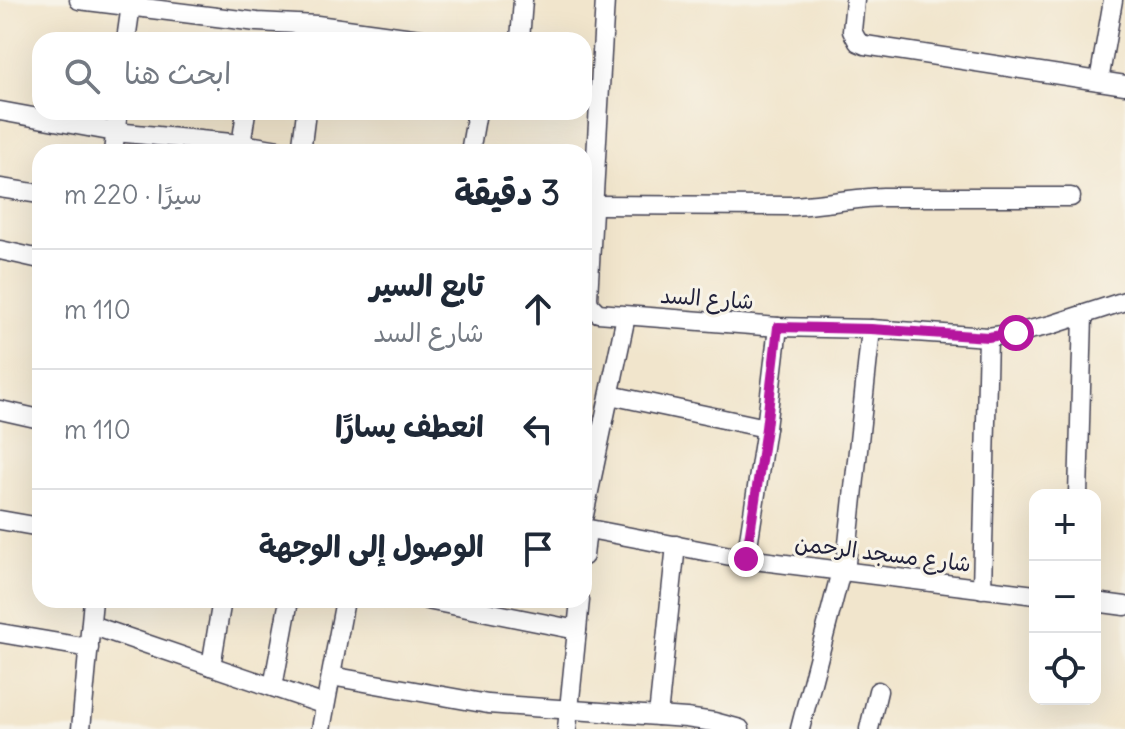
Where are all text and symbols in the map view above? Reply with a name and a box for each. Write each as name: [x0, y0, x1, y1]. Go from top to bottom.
search box: [32, 32, 592, 120]
icon: search: [60, 54, 104, 98]
text: ابحث هنا: [124, 54, 231, 92]
text: 3 دقيقة: [454, 171, 560, 214]
text: سيرًا · 220 m: [64, 178, 202, 211]
text: تابع السير: [370, 266, 484, 304]
street label: شارع السد: [659, 281, 755, 317]
icon: ahead: [516, 287, 560, 331]
text: 110 m: [64, 293, 131, 326]
route start: [998, 315, 1034, 351]
text: شارع السد: [373, 316, 484, 349]
text: انعطف يسارًا: [335, 407, 484, 445]
icon: left: [516, 407, 560, 451]
text: 110 m: [64, 413, 131, 446]
map controls: [1029, 489, 1101, 705]
button: +: [1029, 489, 1101, 561]
text: الوصول إلى الوجهة: [259, 527, 484, 565]
icon: arrive: [516, 527, 560, 571]
street label: شارع مسجد الرحمن: [793, 528, 973, 580]
route end: [728, 541, 764, 577]
button: −: [1029, 561, 1101, 633]
button: locate: [1029, 633, 1101, 705]

